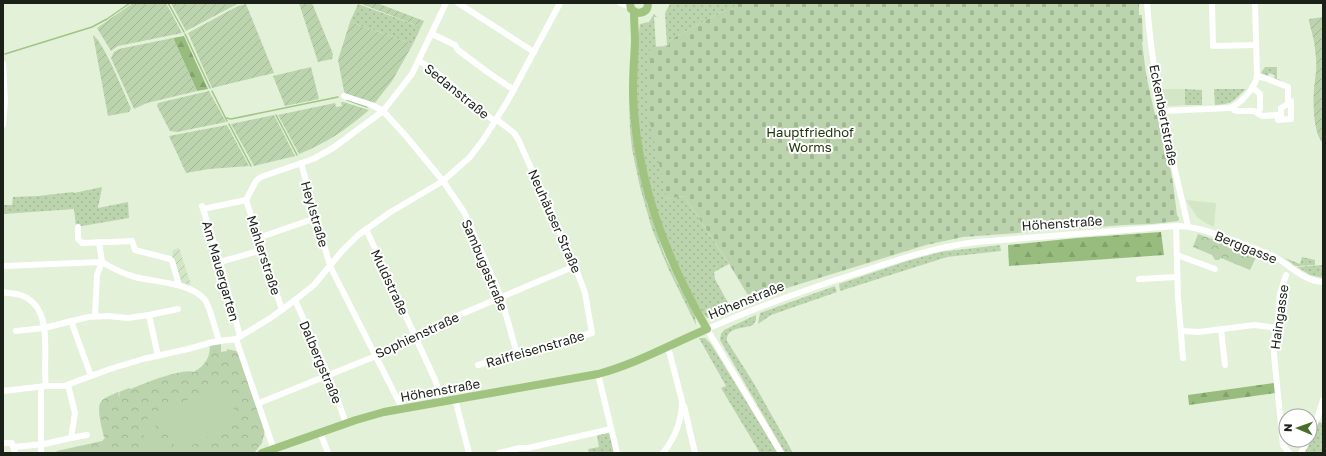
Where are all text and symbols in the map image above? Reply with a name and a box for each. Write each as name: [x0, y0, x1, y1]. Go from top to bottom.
street label: Sedanstraße: [421, 60, 493, 122]
street label: Eckenbertstraße: [1146, 63, 1182, 167]
park label: Hauptfriedhof Worms: [766, 124, 854, 155]
street label: Neuhäuser Straße: [525, 167, 585, 275]
street label: Heylstraße: [298, 179, 332, 249]
street label: Höhenstraße: [1021, 212, 1103, 234]
street label: Mahlerstraße: [244, 213, 284, 297]
street label: Sambugastraße: [459, 217, 511, 313]
street label: Am Mauergarten: [199, 219, 243, 323]
street label: Berggasse: [1212, 227, 1280, 267]
street label: Muldstraße: [368, 247, 412, 317]
street label: Höhenstraße: [706, 277, 786, 323]
street label: Haingasse: [1267, 284, 1291, 350]
street label: Sophienstraße: [373, 309, 461, 361]
street label: Dalbergstraße: [296, 318, 346, 406]
street label: Raiffeisenstraße: [484, 327, 586, 371]
street label: Höhenstraße: [399, 375, 481, 405]
north arrow: [1278, 408, 1318, 448]
text: N: [1281, 423, 1294, 432]

